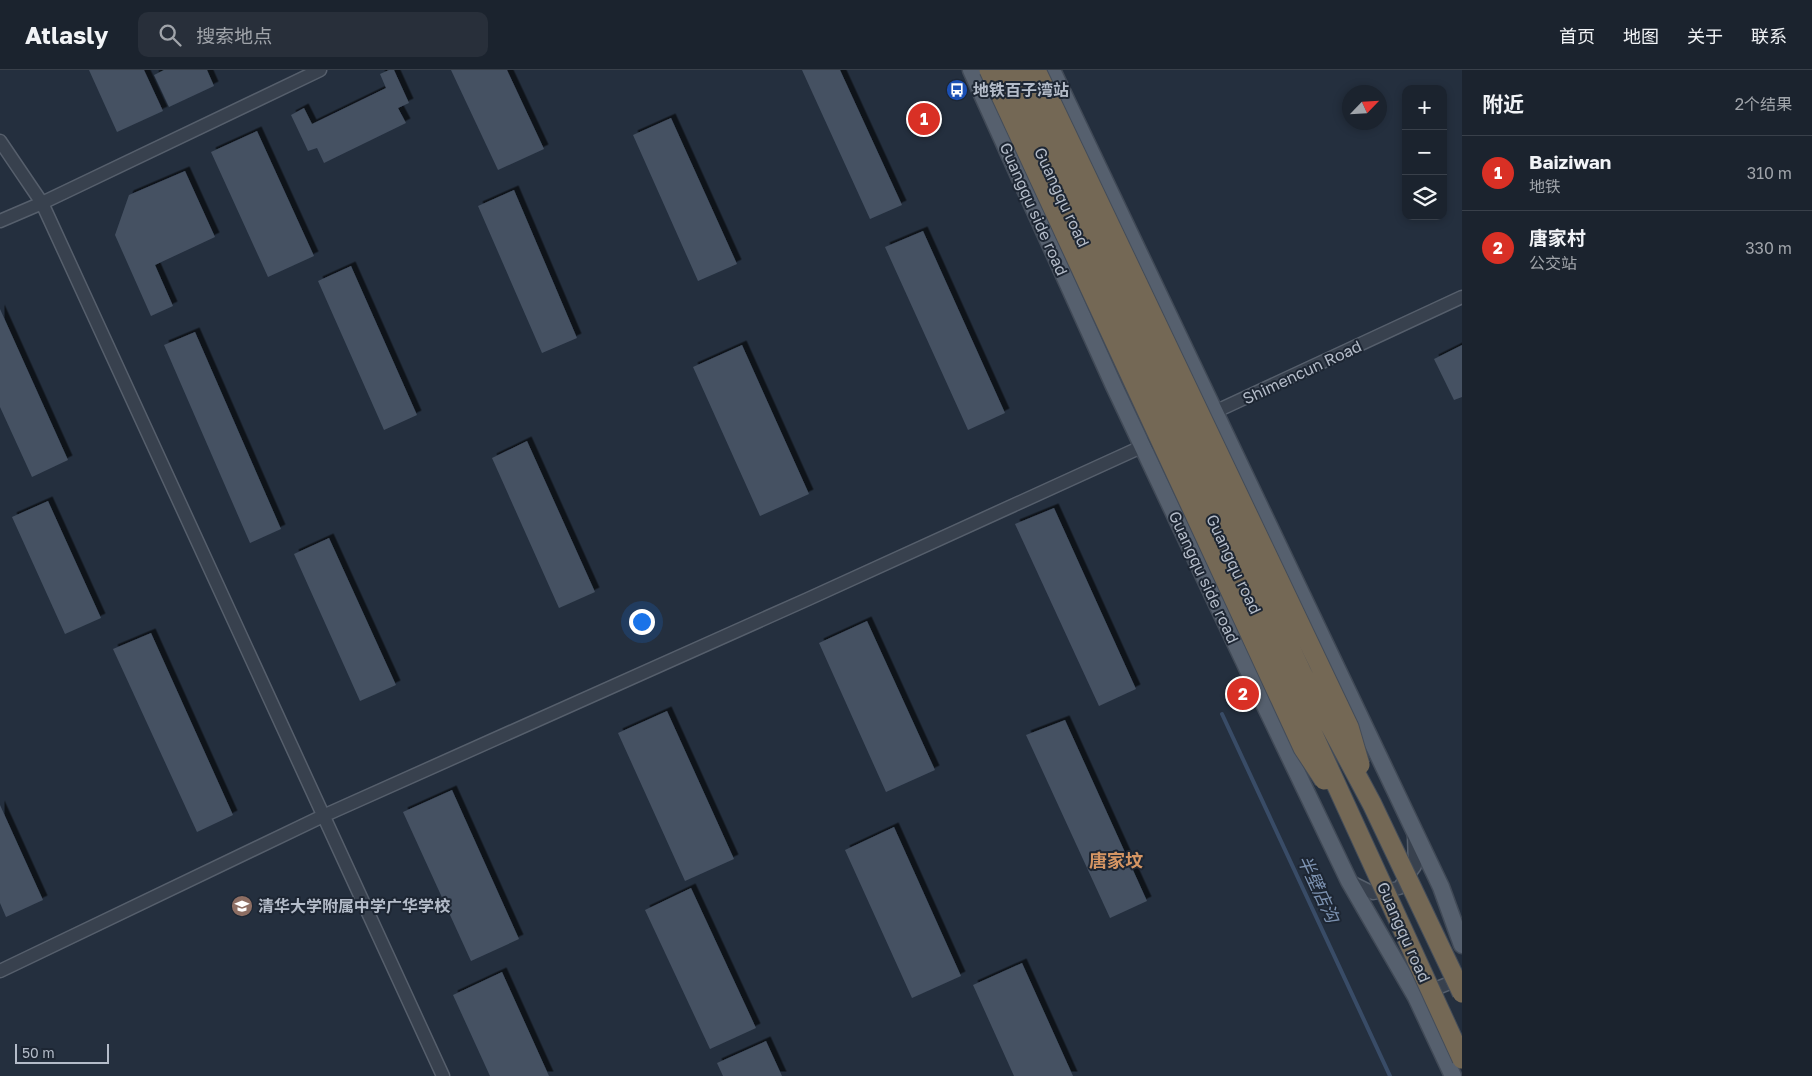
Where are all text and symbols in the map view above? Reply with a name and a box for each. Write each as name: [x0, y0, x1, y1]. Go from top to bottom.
search box: [138, 12, 488, 57]
text: Atlasly: [25, 20, 108, 49]
icon: search: [156, 21, 184, 49]
text: 搜索地点: [196, 24, 272, 47]
text: 首页: [1559, 25, 1595, 47]
text: 地图: [1623, 25, 1659, 47]
text: 关于: [1687, 25, 1723, 47]
text: 联系: [1751, 25, 1787, 47]
bus stop icon: 地铁百子湾站: [945, 78, 969, 102]
place label: 地铁百子湾站: [973, 80, 1069, 100]
north arrow: [1342, 85, 1387, 130]
map controls: [1402, 85, 1447, 220]
button: +: [1402, 85, 1447, 130]
text: 附近: [1482, 91, 1524, 117]
text: 2个结果: [1735, 94, 1792, 114]
pin: 1: [908, 100, 940, 138]
button: −: [1402, 130, 1447, 175]
street label: Guangqu side road: [996, 139, 1072, 279]
street label: Guangqu road: [1030, 144, 1094, 250]
text: Baiziwan: [1529, 150, 1611, 173]
text: 1: [1494, 163, 1502, 183]
text: 310 m: [1747, 163, 1792, 183]
button: layers: [1402, 175, 1447, 220]
text: 地铁: [1529, 176, 1561, 196]
text: 唐家村: [1529, 226, 1586, 249]
text: 2: [1493, 238, 1503, 258]
text: 330 m: [1745, 238, 1792, 258]
text: 公交站: [1529, 253, 1577, 273]
street label: Shimencun Road: [1239, 336, 1365, 408]
street label: Guangqu side road: [1165, 508, 1243, 646]
street label: Guangqu road: [1202, 511, 1266, 617]
your location: [629, 609, 655, 635]
pin: 2: [1227, 675, 1259, 713]
district label: 唐家坟: [1089, 849, 1143, 871]
water label: 半壁店沟: [1294, 851, 1345, 928]
street label: Guangqu road: [1373, 879, 1435, 985]
school or university icon: 清华大学附属中学广华学校: [230, 894, 254, 918]
place label: 清华大学附属中学广华学校: [258, 896, 451, 916]
scale bar: [15, 1041, 109, 1064]
text: 50 m: [22, 1044, 55, 1061]

